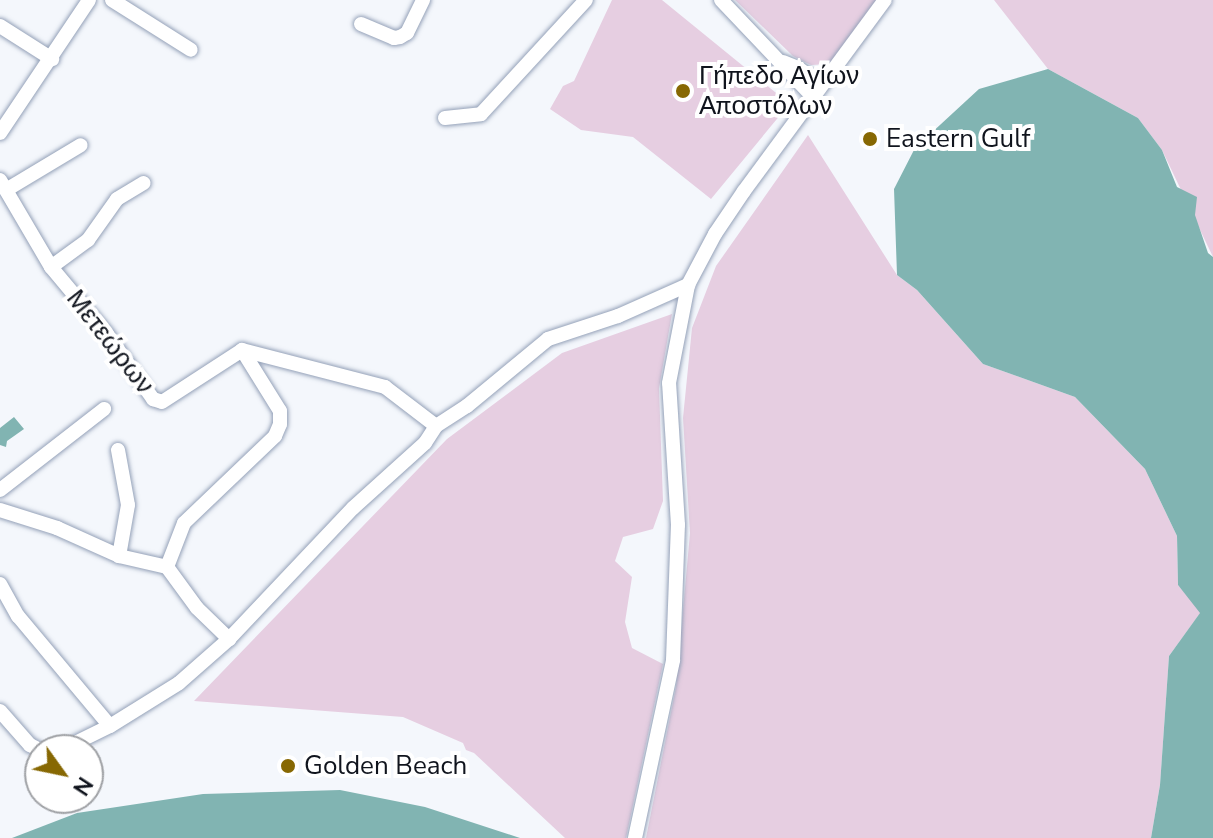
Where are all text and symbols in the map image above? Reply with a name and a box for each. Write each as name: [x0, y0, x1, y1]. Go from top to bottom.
place label: Γήπεδο Αγίων Αποστόλων: [699, 60, 859, 122]
marker: Γήπεδο Αγίων Αποστόλων: [674, 82, 692, 100]
place label: Eastern Gulf: [886, 123, 1030, 155]
marker: Eastern Gulf: [861, 130, 879, 148]
street label: Μετεώρων: [60, 284, 160, 400]
north arrow: [24, 734, 104, 814]
place label: Golden Beach: [304, 750, 467, 782]
marker: Golden Beach: [279, 757, 297, 775]
text: N: [65, 771, 100, 801]

